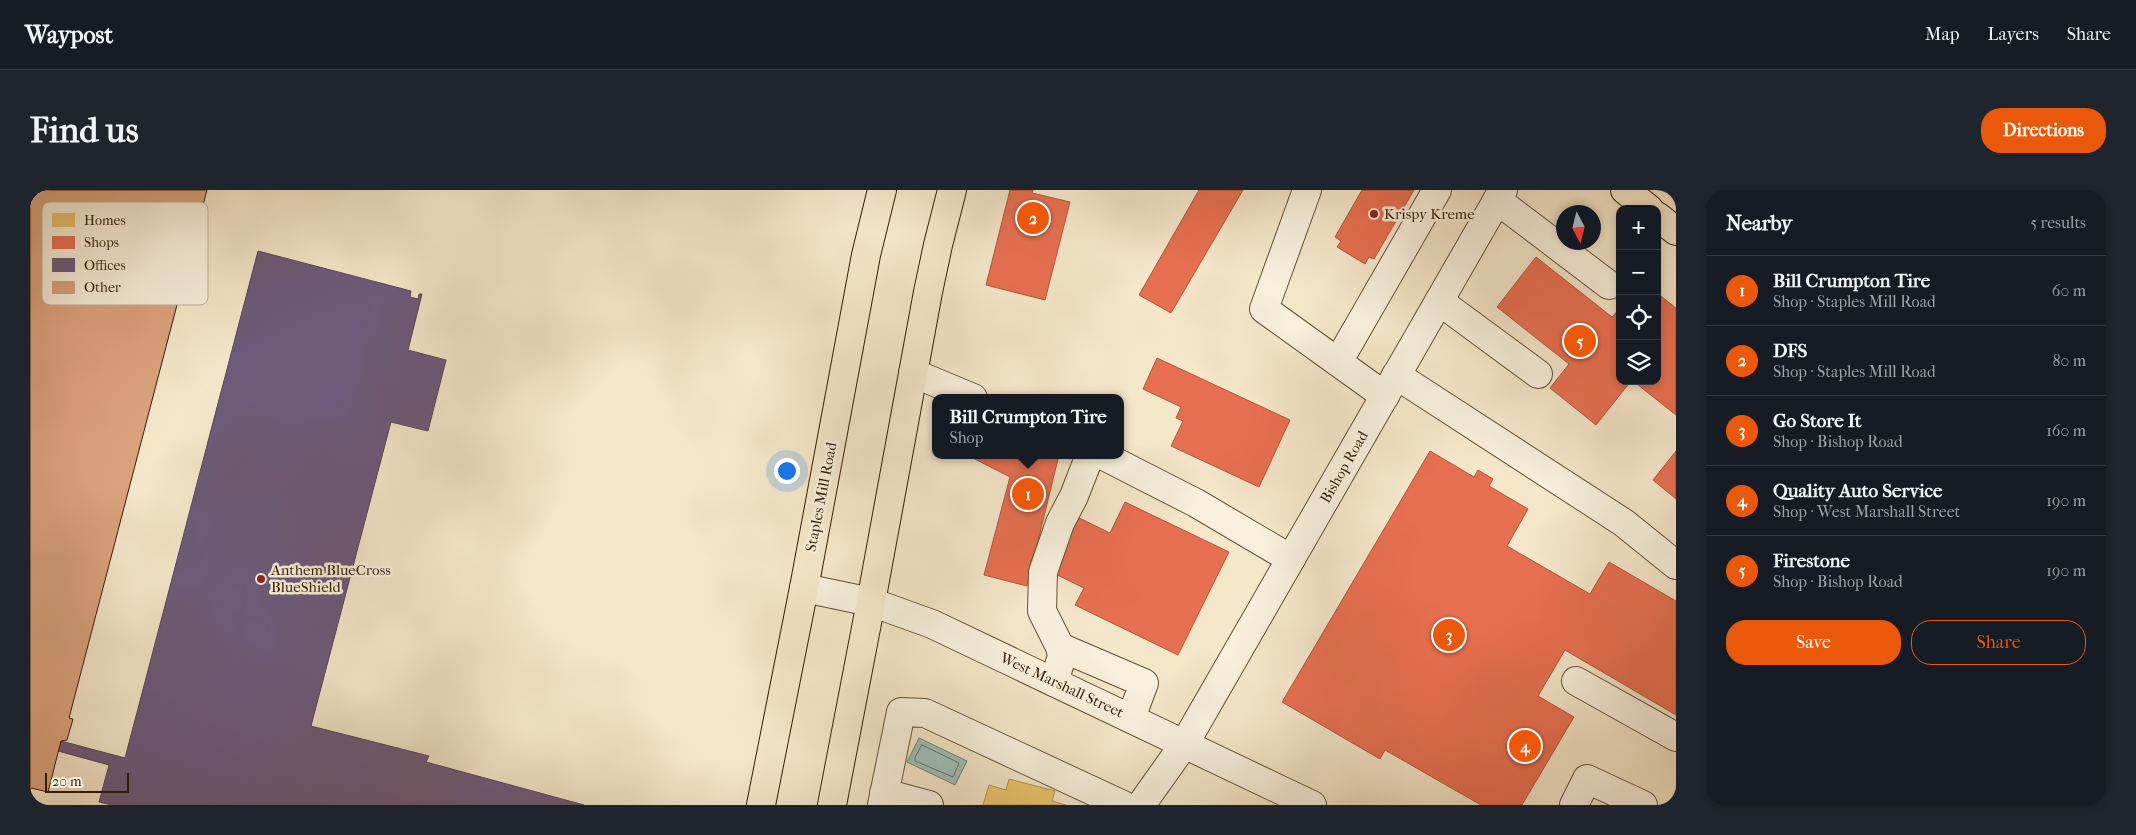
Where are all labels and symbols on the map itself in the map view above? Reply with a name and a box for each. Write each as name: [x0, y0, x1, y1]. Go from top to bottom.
pin: 2: [1017, 199, 1049, 237]
legend: [42, 202, 208, 305]
place label: Krispy Kreme: [1384, 205, 1475, 223]
north arrow: [1556, 205, 1601, 250]
marker: Krispy Kreme: [1368, 208, 1380, 220]
text: Homes: [84, 212, 126, 229]
text: Shops: [84, 234, 119, 251]
text: Offices: [84, 257, 126, 274]
text: Other: [84, 279, 121, 296]
pin: 5: [1564, 322, 1596, 360]
street label: Bishop Road: [1316, 427, 1372, 506]
street label: Staples Mill Road: [802, 440, 841, 553]
your location: [774, 458, 800, 484]
pin: 1: [1012, 475, 1044, 513]
place label: Anthem BlueCross BlueShield: [270, 561, 391, 596]
marker: Anthem BlueCross BlueShield: [255, 573, 267, 585]
pin: 3: [1433, 616, 1465, 654]
street label: West Marshall Street: [996, 648, 1127, 722]
pin: 4: [1509, 727, 1541, 765]
scale bar: [45, 770, 129, 793]

